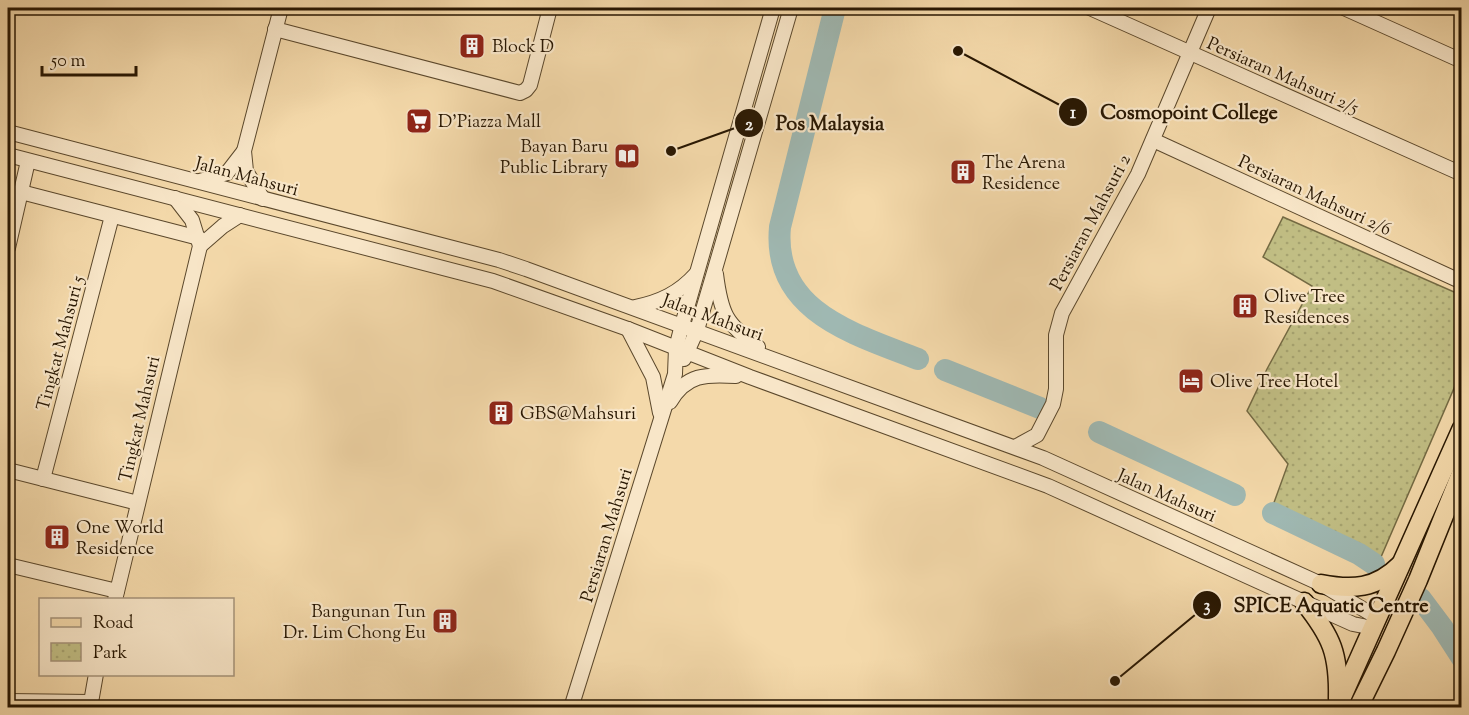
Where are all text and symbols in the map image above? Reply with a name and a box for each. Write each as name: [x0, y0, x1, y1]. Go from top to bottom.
building icon: Block D: [457, 31, 487, 61]
street label: Persiaran Mahsuri 2/5: [1202, 32, 1362, 122]
place label: Block D: [492, 35, 554, 61]
scale bar: [42, 39, 136, 77]
text: 50 m: [50, 49, 86, 75]
callout: Cosmopoint College: [1058, 93, 1290, 131]
text: Cosmopoint College: [1100, 100, 1278, 129]
text: 1: [1070, 101, 1077, 127]
callout: Pos Malaysia: [734, 104, 896, 142]
supermarket icon: D'Piazza Mall: [404, 106, 434, 136]
place label: D'Piazza Mall: [438, 110, 541, 136]
text: Pos Malaysia: [776, 111, 885, 140]
text: 2: [745, 113, 754, 139]
place label: Bayan Baru Public Library: [500, 135, 608, 182]
library icon: Bayan Baru Public Library: [612, 141, 642, 171]
street label: Persiaran Mahsuri 2: [1045, 150, 1139, 296]
street label: Persiaran Mahsuri 2/6: [1233, 150, 1395, 244]
street label: Jalan Mahsuri: [191, 151, 301, 204]
place label: The Arena Residence: [982, 151, 1066, 198]
building icon: The Arena Residence: [948, 157, 978, 187]
street label: Tingkat Mahsuri 5: [31, 273, 92, 414]
place label: Olive Tree Residences: [1264, 285, 1349, 332]
street label: Jalan Mahsuri: [657, 288, 767, 349]
building icon: Olive Tree Residences: [1230, 291, 1260, 321]
street label: Tingkat Mahsuri: [114, 354, 168, 485]
hotel icon: Olive Tree Hotel: [1176, 366, 1206, 396]
place label: Olive Tree Hotel: [1210, 370, 1338, 396]
building icon: GBS@Mahsuri: [486, 398, 516, 428]
place label: GBS@Mahsuri: [520, 402, 636, 428]
street label: Jalan Mahsuri: [1112, 463, 1220, 530]
street label: Persiaran Mahsuri: [575, 465, 641, 606]
place label: One World Residence: [76, 516, 164, 563]
building icon: One World Residence: [42, 522, 72, 552]
callout: SPICE Aquatic Centre: [1192, 586, 1441, 624]
text: SPICE Aquatic Centre: [1234, 593, 1428, 622]
text: 3: [1203, 594, 1211, 620]
legend: [39, 598, 234, 676]
place label: Bangunan Tun Dr. Lim Chong Eu: [283, 600, 426, 647]
building icon: Bangunan Tun Dr. Lim Chong Eu: [430, 606, 460, 636]
text: Road: [93, 611, 133, 637]
text: Park: [93, 641, 128, 667]

